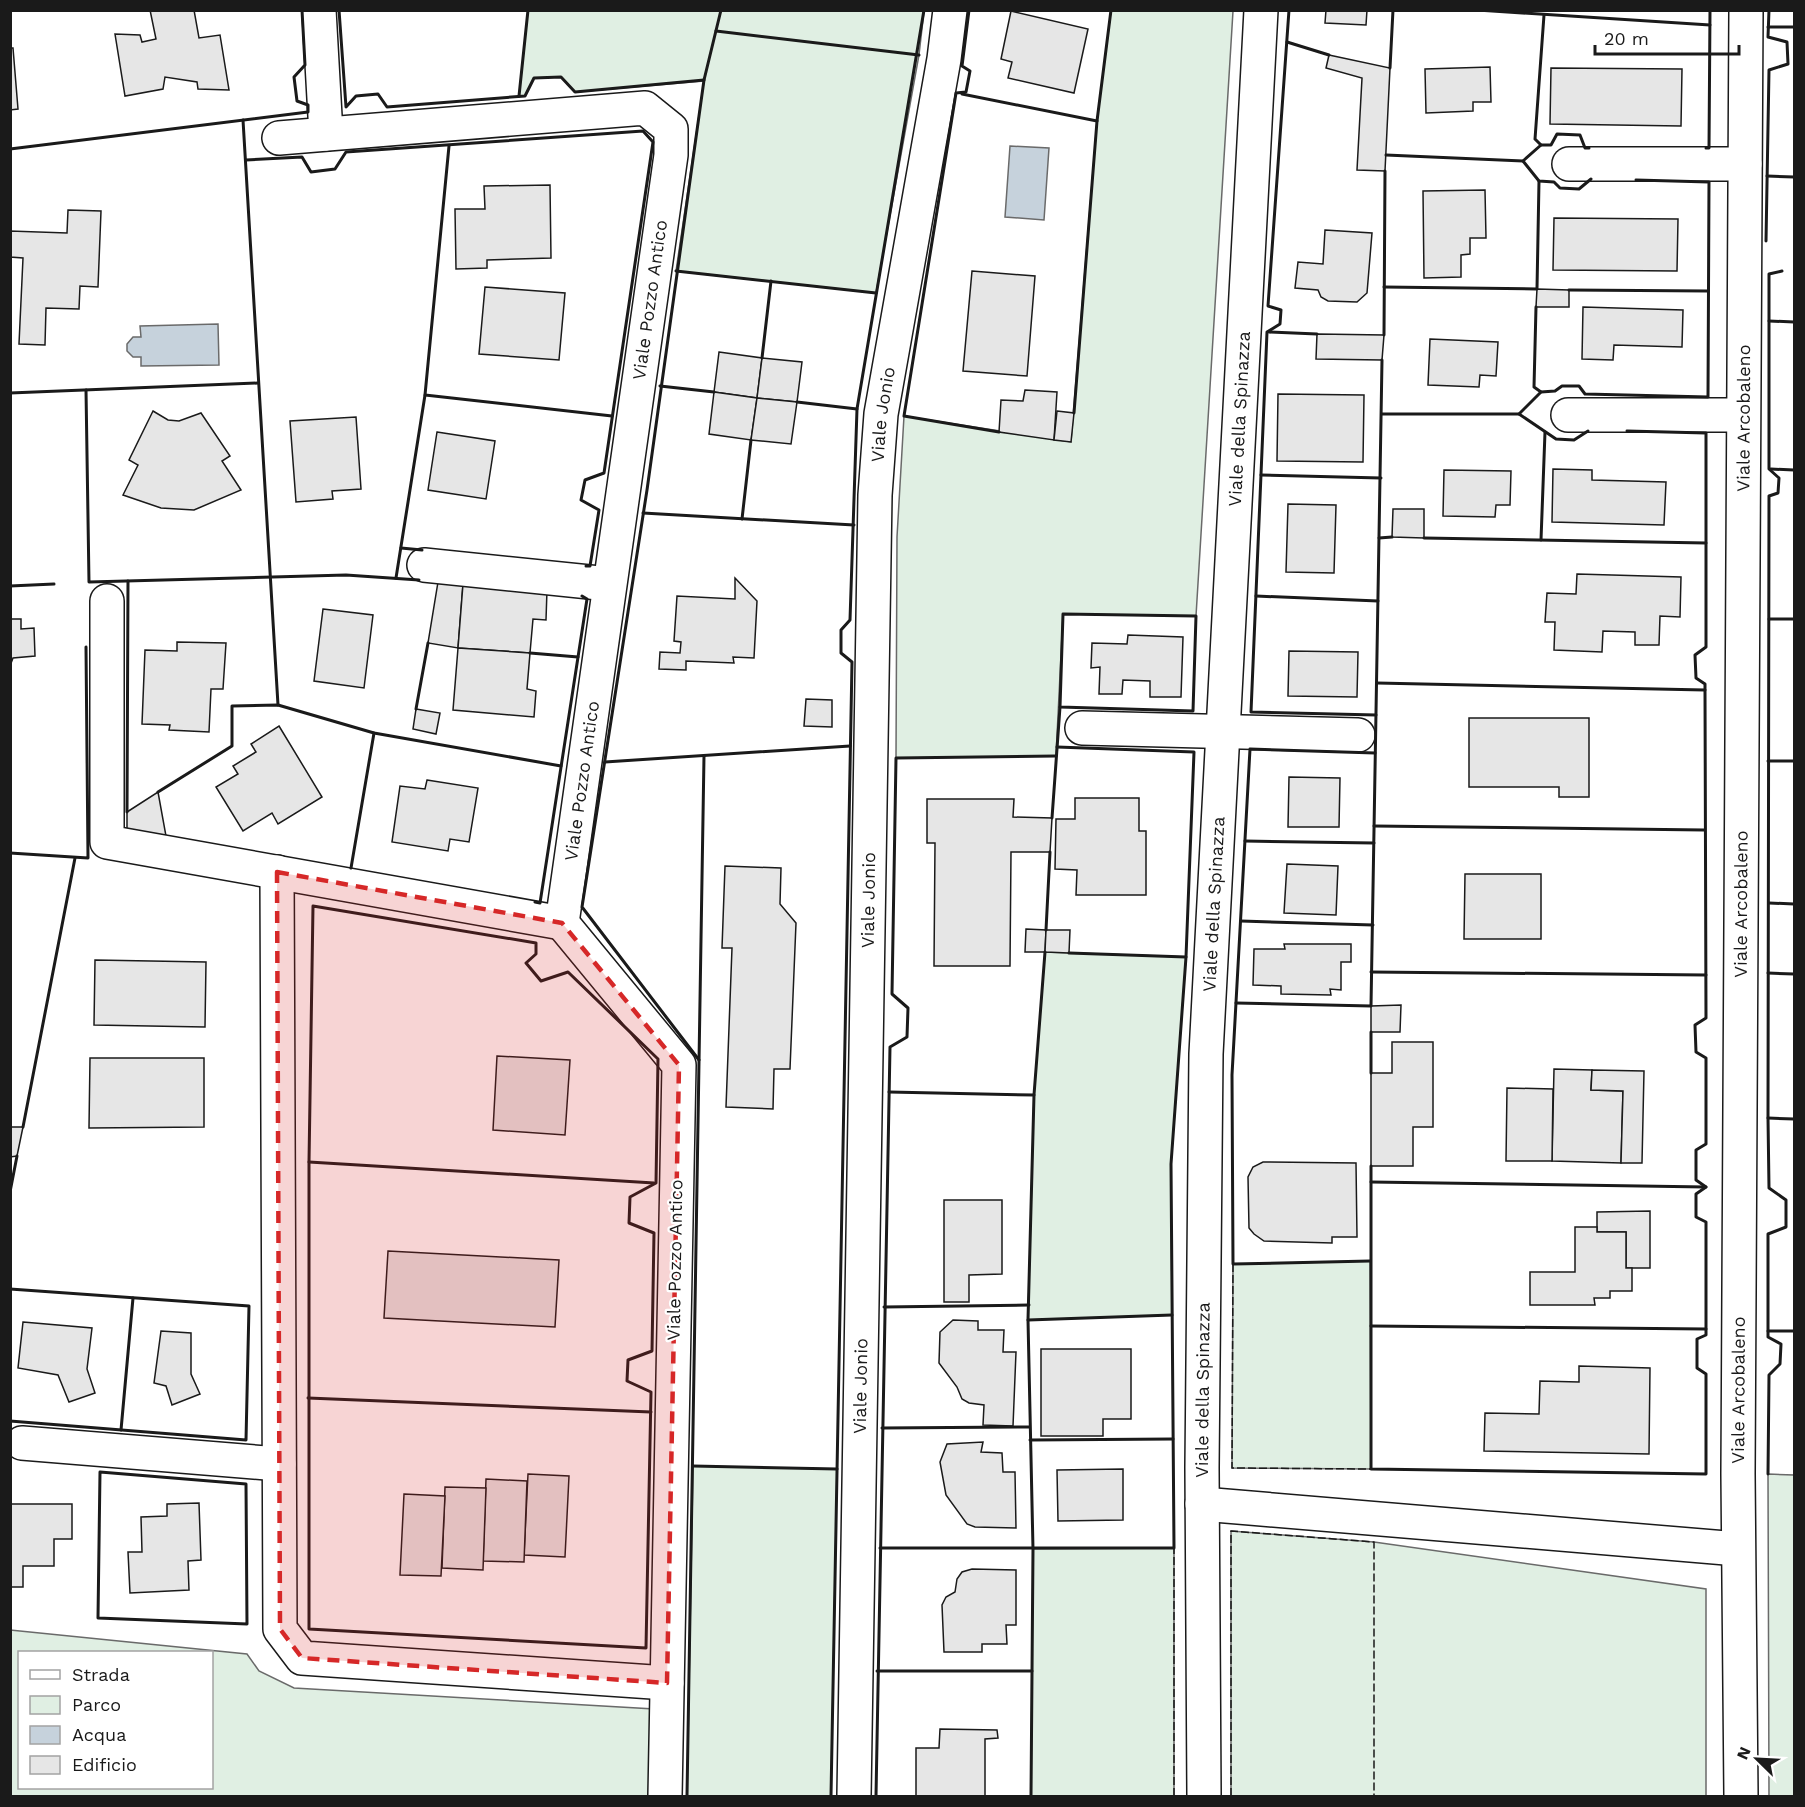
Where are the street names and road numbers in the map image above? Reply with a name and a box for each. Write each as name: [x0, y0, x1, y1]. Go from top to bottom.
street label: Viale Pozzo Antico: [628, 218, 671, 381]
street label: Viale della Spinazza: [1224, 331, 1254, 507]
street label: Viale Arcobaleno: [1732, 344, 1754, 492]
street label: Viale Jonio: [866, 365, 899, 463]
street label: Viale Pozzo Antico: [560, 699, 603, 862]
street label: Viale della Spinazza: [1198, 816, 1228, 992]
street label: Viale Arcobaleno: [1730, 830, 1752, 978]
street label: Viale Jonio: [857, 852, 879, 948]
street label: Viale Pozzo Antico: [663, 1179, 686, 1341]
street label: Viale della Spinazza: [1191, 1302, 1214, 1478]
street label: Viale Arcobaleno: [1727, 1316, 1749, 1464]
street label: Viale Jonio: [849, 1338, 871, 1434]

